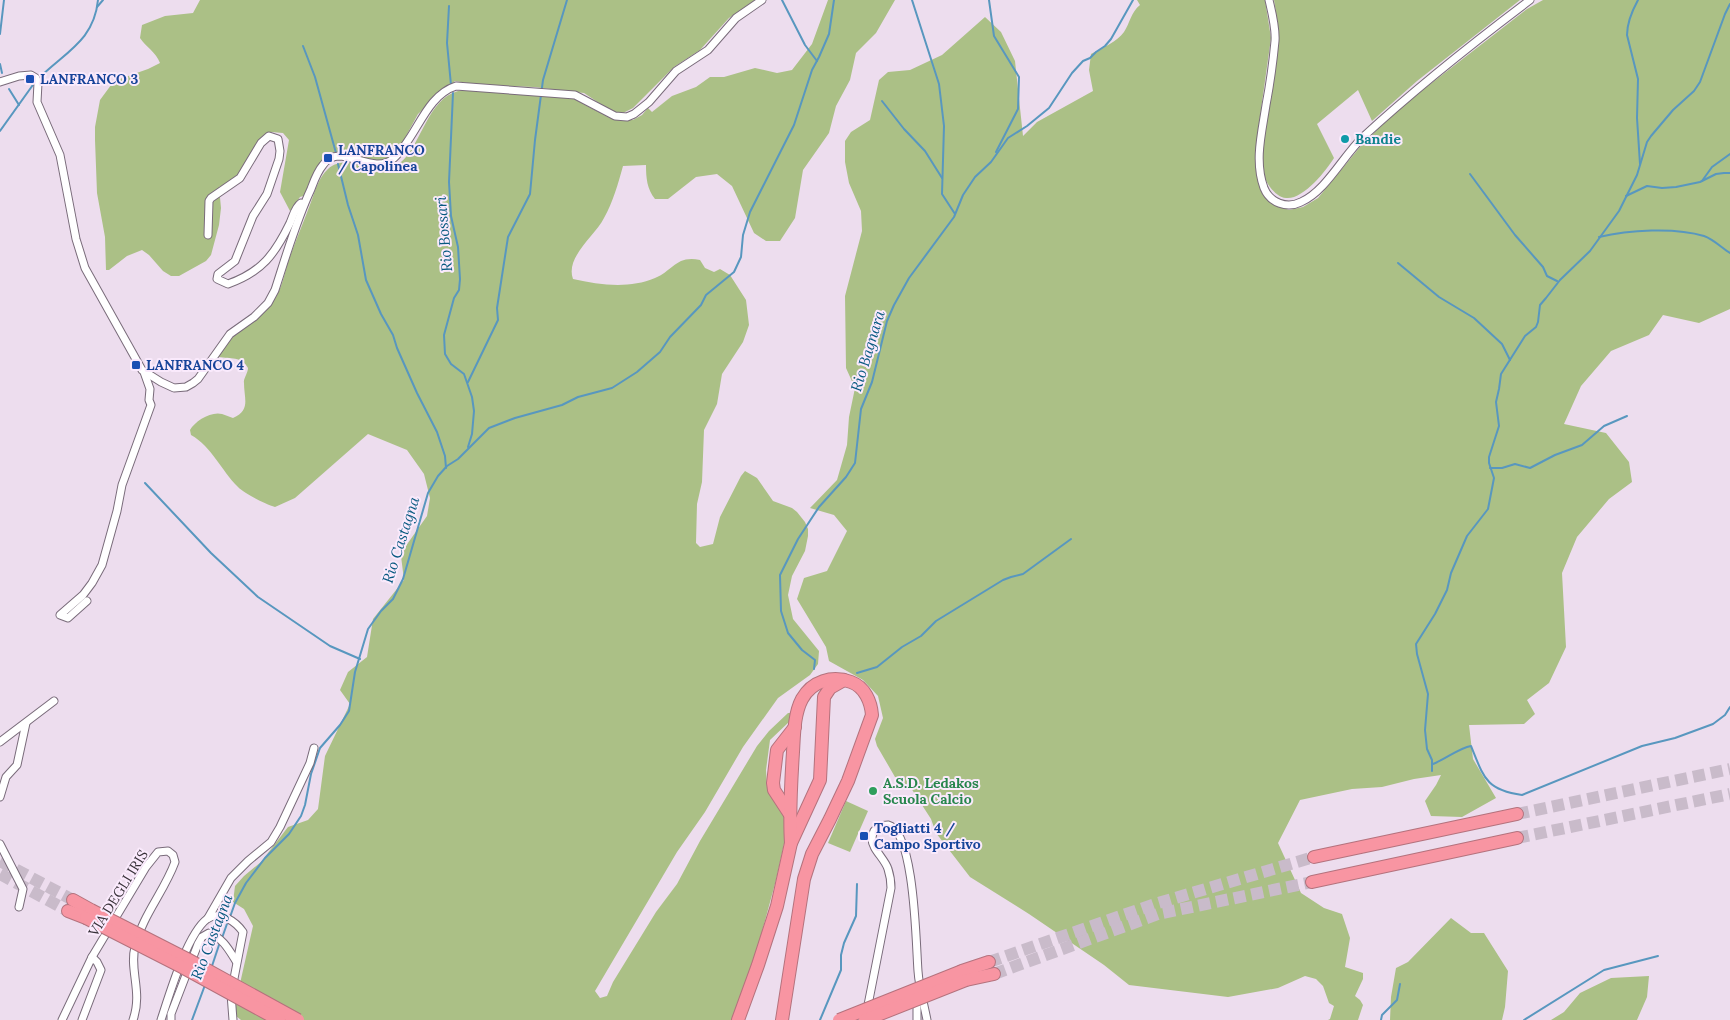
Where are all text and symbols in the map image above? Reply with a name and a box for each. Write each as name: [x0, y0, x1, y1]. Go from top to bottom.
place label: LANFRANCO 3: [40, 70, 139, 88]
marker: LANFRANCO 3: [24, 73, 36, 85]
place label: Bandie: [1355, 130, 1401, 148]
marker: Bandie: [1339, 133, 1351, 145]
place label: LANFRANCO / Capolinea: [338, 141, 425, 175]
marker: LANFRANCO / Capolinea: [322, 152, 334, 164]
water label: Rio Bossari: [431, 195, 456, 273]
water label: Rio Bagnara: [846, 307, 889, 394]
place label: LANFRANCO 4: [146, 356, 245, 374]
marker: LANFRANCO 4: [130, 359, 142, 371]
water label: Rio Castagna: [378, 493, 424, 585]
place label: A.S.D. Ledakos Scuola Calcio: [883, 774, 979, 808]
marker: A.S.D. Ledakos Scuola Calcio: [867, 785, 879, 797]
place label: Togliatti 4 / Campo Sportivo: [874, 819, 981, 853]
marker: Togliatti 4 / Campo Sportivo: [858, 830, 870, 842]
street label: VIA DEGLI IRIS: [84, 846, 152, 940]
water label: Rio Castagna: [187, 891, 237, 982]

